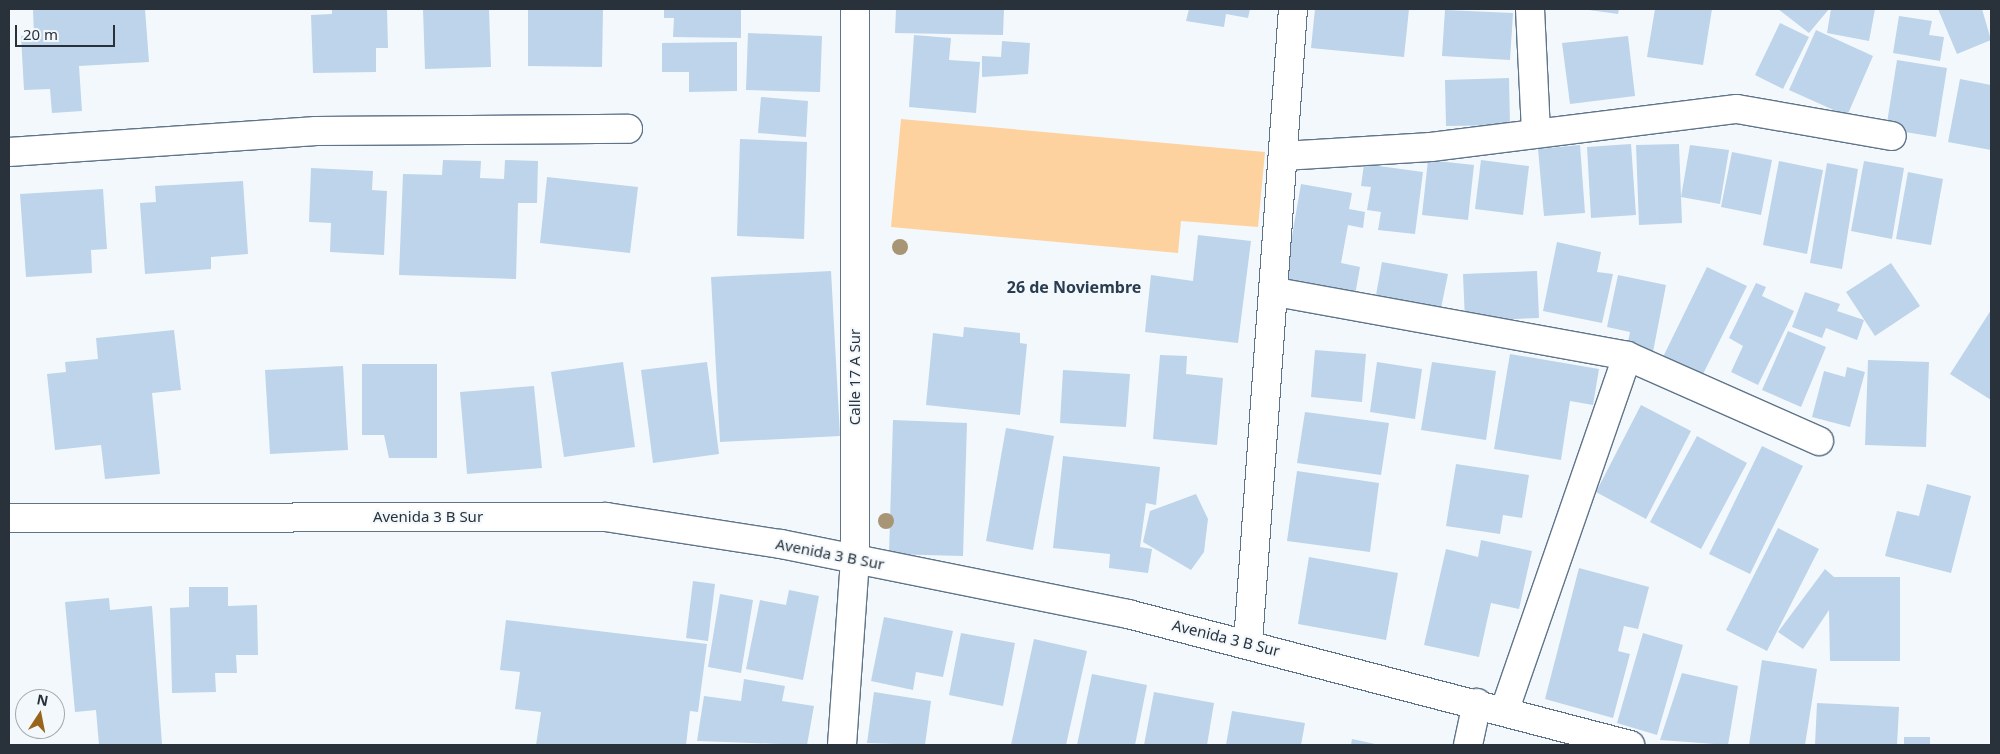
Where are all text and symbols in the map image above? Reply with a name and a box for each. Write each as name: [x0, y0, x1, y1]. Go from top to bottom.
scale bar: [18, 15, 118, 47]
text: 20 m: [23, 24, 58, 44]
district label: 26 de Noviembre: [1007, 277, 1141, 297]
street label: Calle 17 A Sur: [846, 329, 864, 425]
street label: Avenida 3 B Sur: [373, 508, 483, 526]
street label: Avenida 3 B Sur: [774, 535, 886, 573]
street label: Avenida 3 B Sur: [1170, 616, 1282, 660]
north arrow: [15, 689, 65, 739]
text: N: [35, 689, 50, 710]

